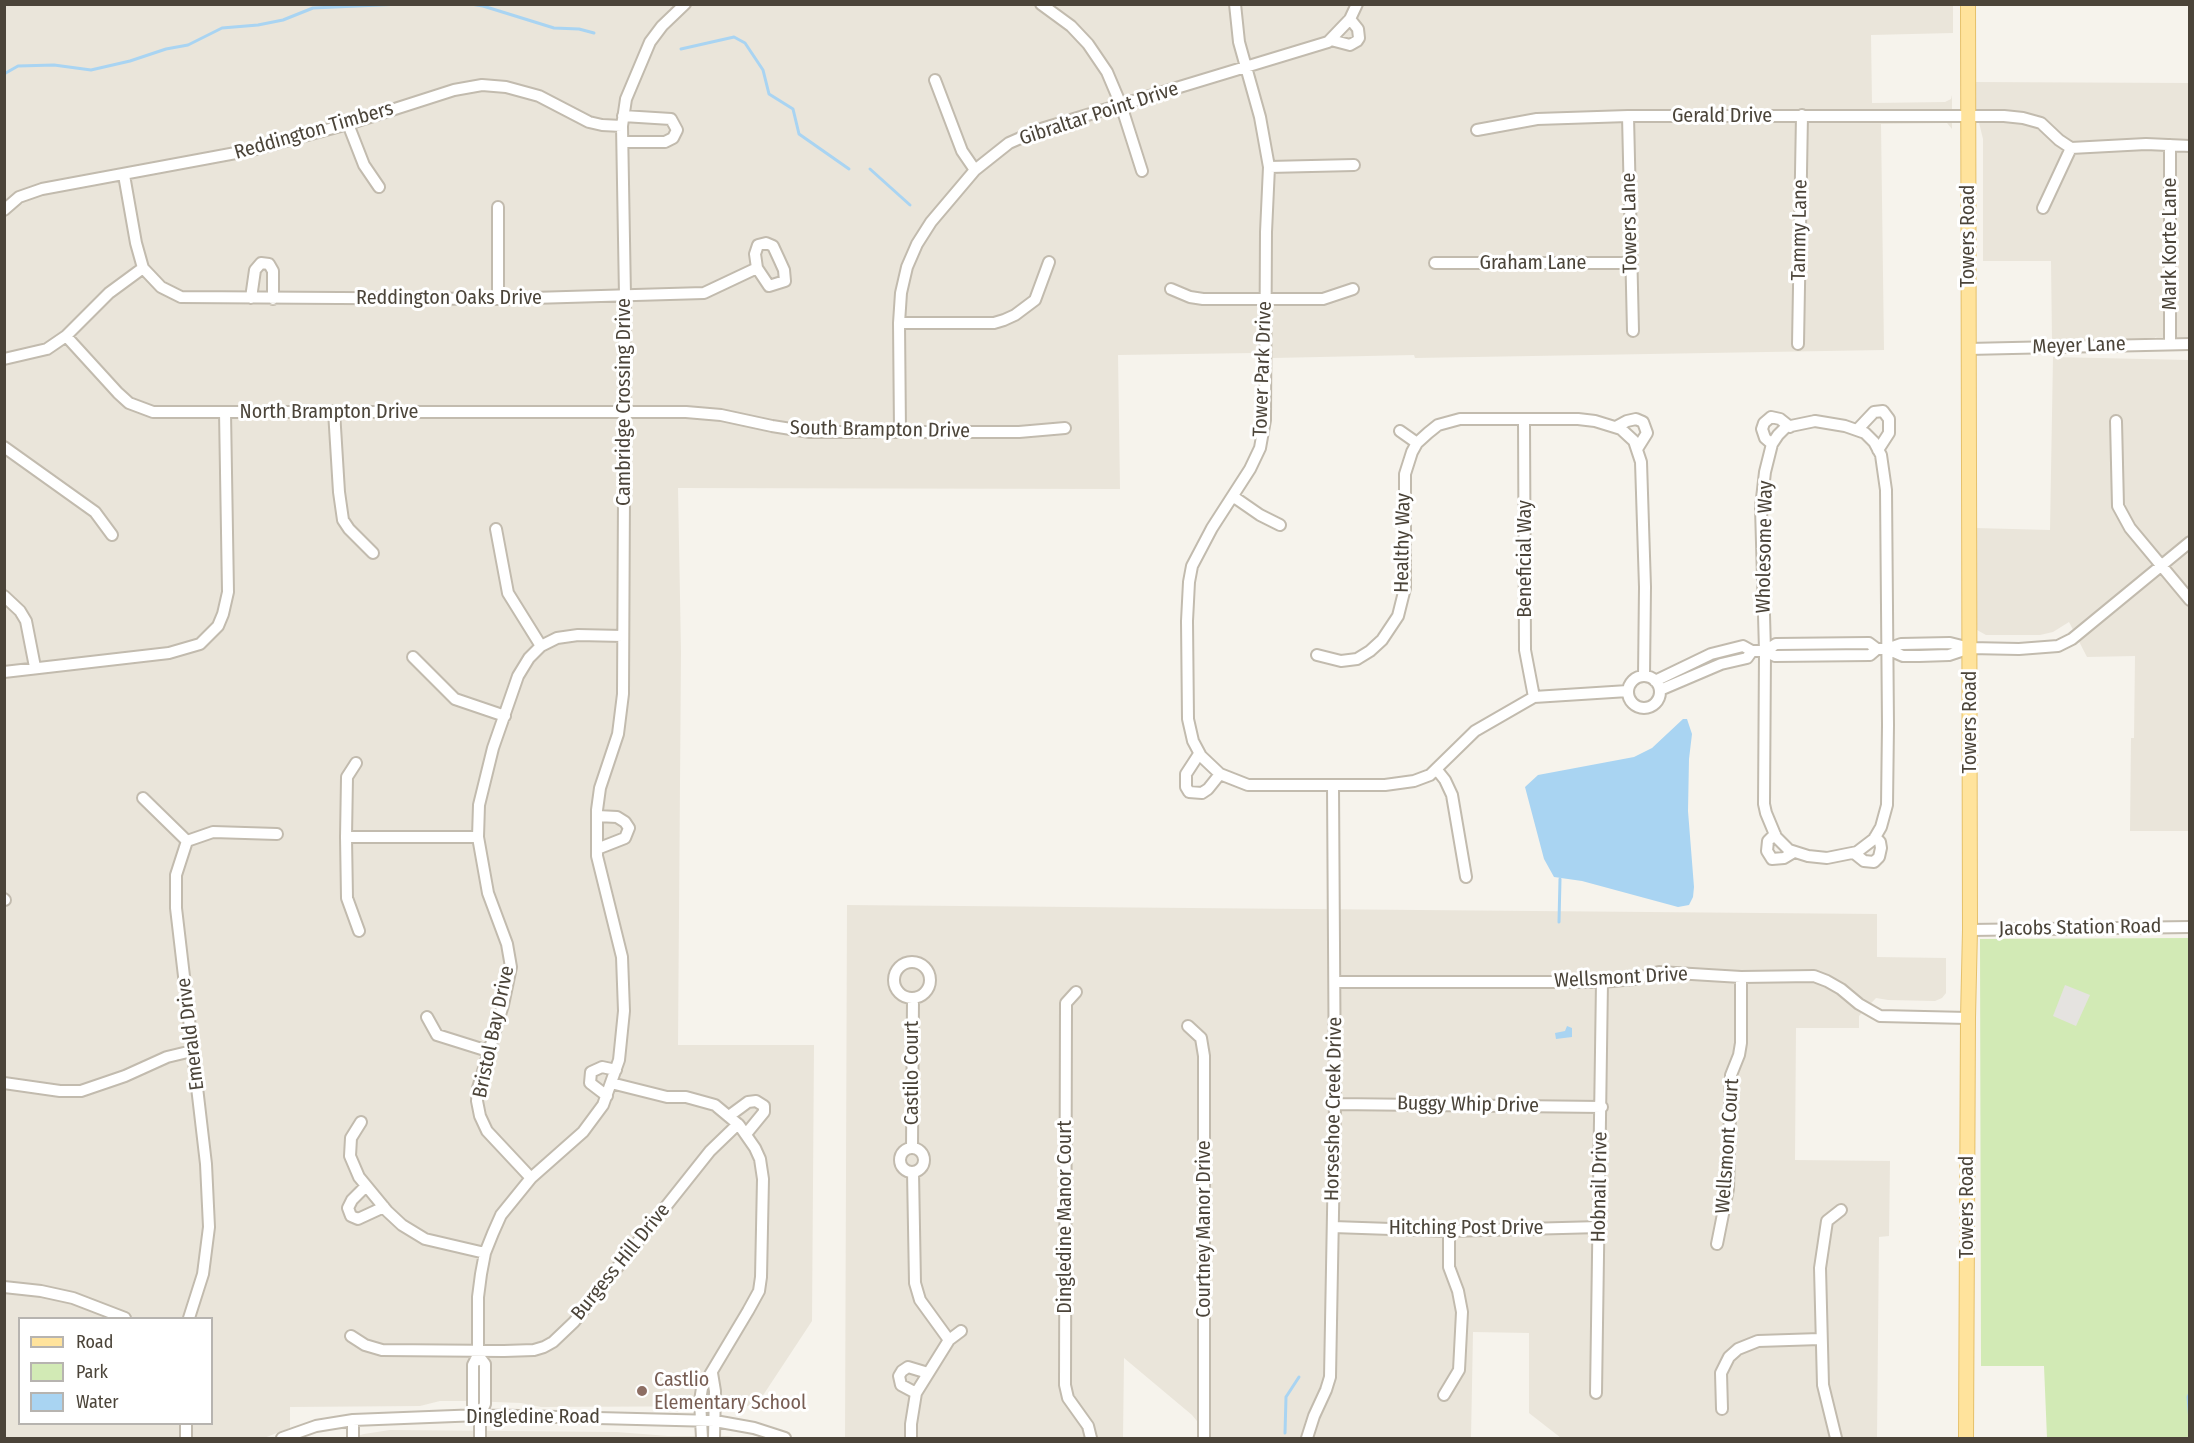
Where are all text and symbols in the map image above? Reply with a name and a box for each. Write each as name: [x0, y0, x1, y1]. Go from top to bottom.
street label: Gibraltar Point Drive: [1016, 77, 1182, 151]
street label: Reddington Timbers: [232, 97, 396, 165]
street label: Gerald Drive: [1672, 104, 1772, 128]
street label: Towers Lane: [1617, 173, 1643, 273]
street label: Mark Korte Lane: [2158, 178, 2182, 310]
street label: Tammy Lane: [1787, 179, 1813, 281]
street label: Towers Road: [1956, 184, 1980, 288]
street label: Graham Lane: [1480, 251, 1586, 275]
street label: Reddington Oaks Drive: [356, 286, 542, 310]
street label: Cambridge Crossing Drive: [612, 298, 636, 506]
street label: Tower Park Drive: [1249, 301, 1277, 437]
street label: Meyer Lane: [2032, 332, 2126, 360]
street label: North Brampton Drive: [240, 400, 418, 424]
street label: South Brampton Drive: [790, 416, 970, 444]
street label: Wholesome Way: [1752, 480, 1778, 614]
street label: Healthy Way: [1390, 493, 1416, 593]
street label: Beneficial Way: [1513, 500, 1537, 618]
street label: Towers Road: [1958, 670, 1982, 774]
street label: Jacobs Station Road: [1998, 915, 2162, 941]
street label: Wellsmont Drive: [1554, 963, 1688, 993]
street label: Bristol Bay Drive: [468, 964, 520, 1100]
street label: Emerald Drive: [172, 976, 210, 1092]
street label: Horseshoe Creek Drive: [1320, 1017, 1348, 1201]
street label: Castilo Court: [900, 1021, 924, 1125]
street label: Wellsmont Court: [1711, 1077, 1745, 1215]
street label: Buggy Whip Drive: [1397, 1092, 1539, 1118]
street label: Dingledine Manor Court: [1053, 1120, 1077, 1314]
street label: Hobnail Drive: [1587, 1131, 1613, 1243]
street label: Courtney Manor Drive: [1192, 1140, 1216, 1318]
street label: Towers Road: [1955, 1155, 1979, 1259]
street label: Burgess Hill Drive: [567, 1199, 675, 1325]
street label: Hitching Post Drive: [1389, 1216, 1543, 1240]
legend: [18, 1317, 213, 1425]
text: Road: [76, 1331, 113, 1353]
text: Park: [76, 1361, 108, 1383]
place label: Castlio Elementary School: [654, 1368, 806, 1415]
marker: Castlio Elementary School: [635, 1384, 649, 1398]
text: Water: [76, 1391, 119, 1413]
street label: Dingledine Road: [466, 1405, 600, 1429]

